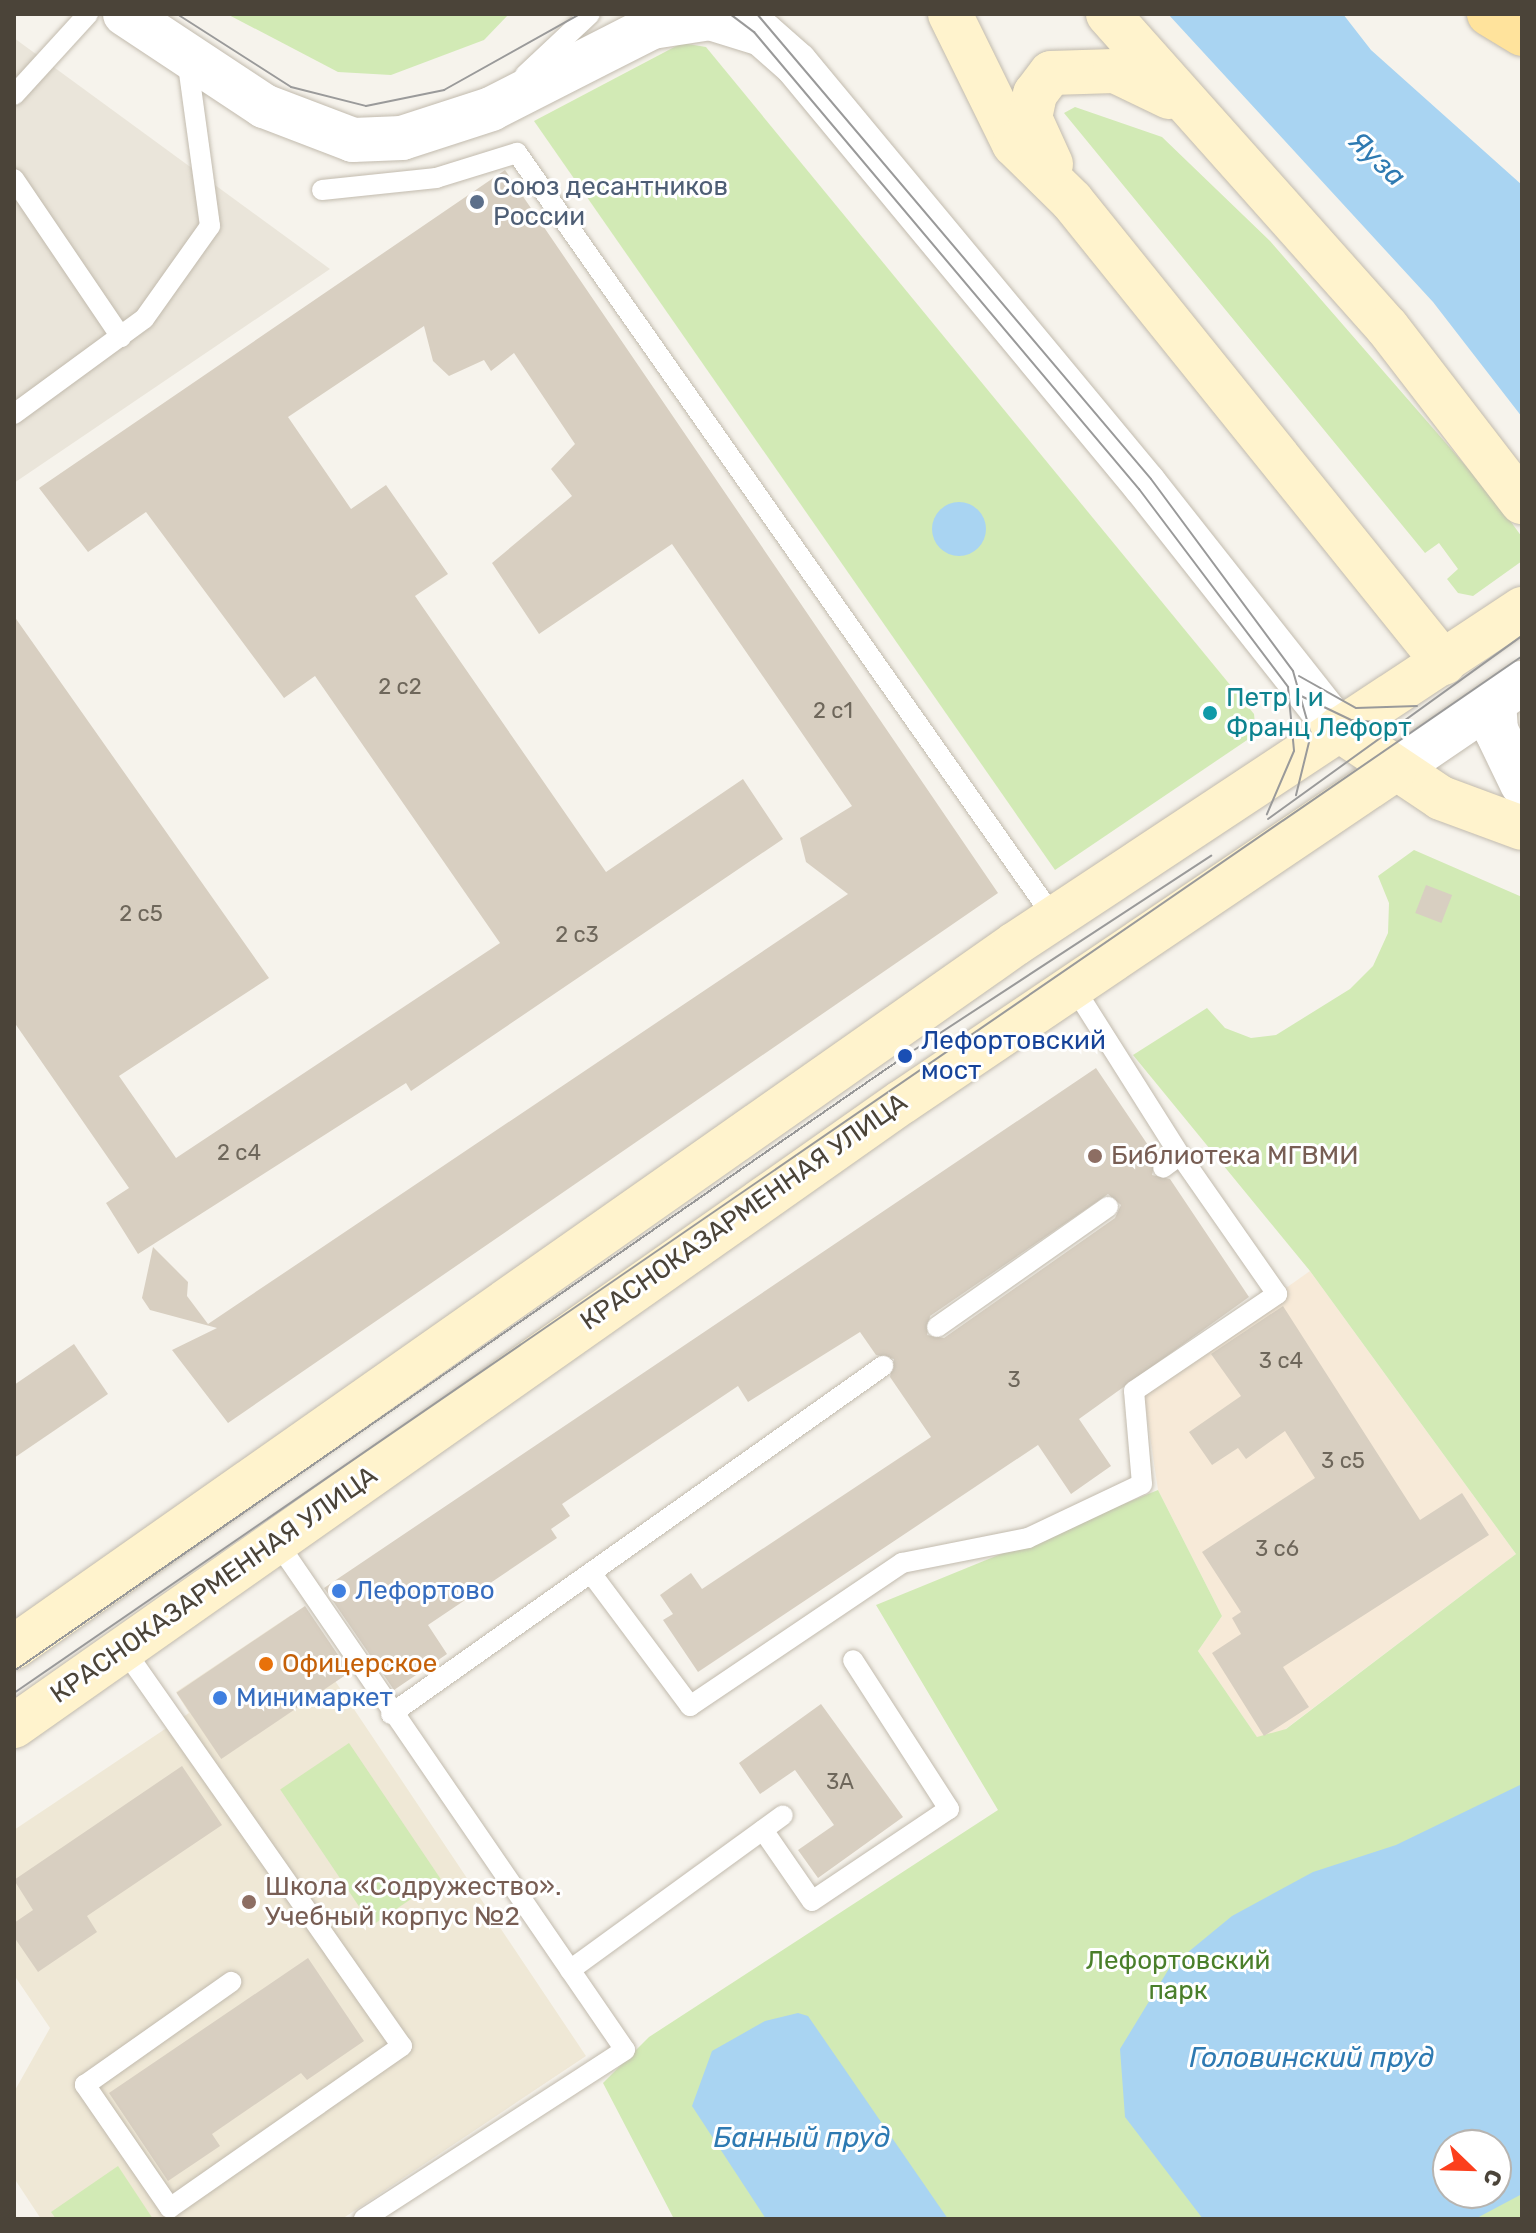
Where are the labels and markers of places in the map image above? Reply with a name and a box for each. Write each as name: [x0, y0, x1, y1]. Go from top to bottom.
place label: Союз десантников России: [493, 171, 728, 232]
marker: Союз десантников России: [468, 193, 486, 211]
place label: Петр I и Франц Лефорт: [1226, 682, 1412, 744]
marker: Петр I и Франц Лефорт: [1201, 704, 1219, 722]
place label: Лефортовский мост: [921, 1025, 1106, 1086]
marker: Лефортовский мост: [896, 1047, 914, 1065]
place label: Библиотека МГВМИ: [1111, 1140, 1358, 1172]
marker: Библиотека МГВМИ: [1086, 1147, 1104, 1165]
place label: Лефортово: [355, 1575, 495, 1607]
marker: Лефортово: [330, 1582, 348, 1600]
place label: Офицерское: [282, 1648, 437, 1680]
marker: Офицерское: [257, 1655, 275, 1673]
place label: Минимаркет: [236, 1682, 393, 1714]
marker: Минимаркет: [211, 1689, 229, 1707]
place label: Школа «Содружество». Учебный корпус №2: [265, 1871, 561, 1932]
marker: Школа «Содружество». Учебный корпус №2: [240, 1893, 258, 1911]

